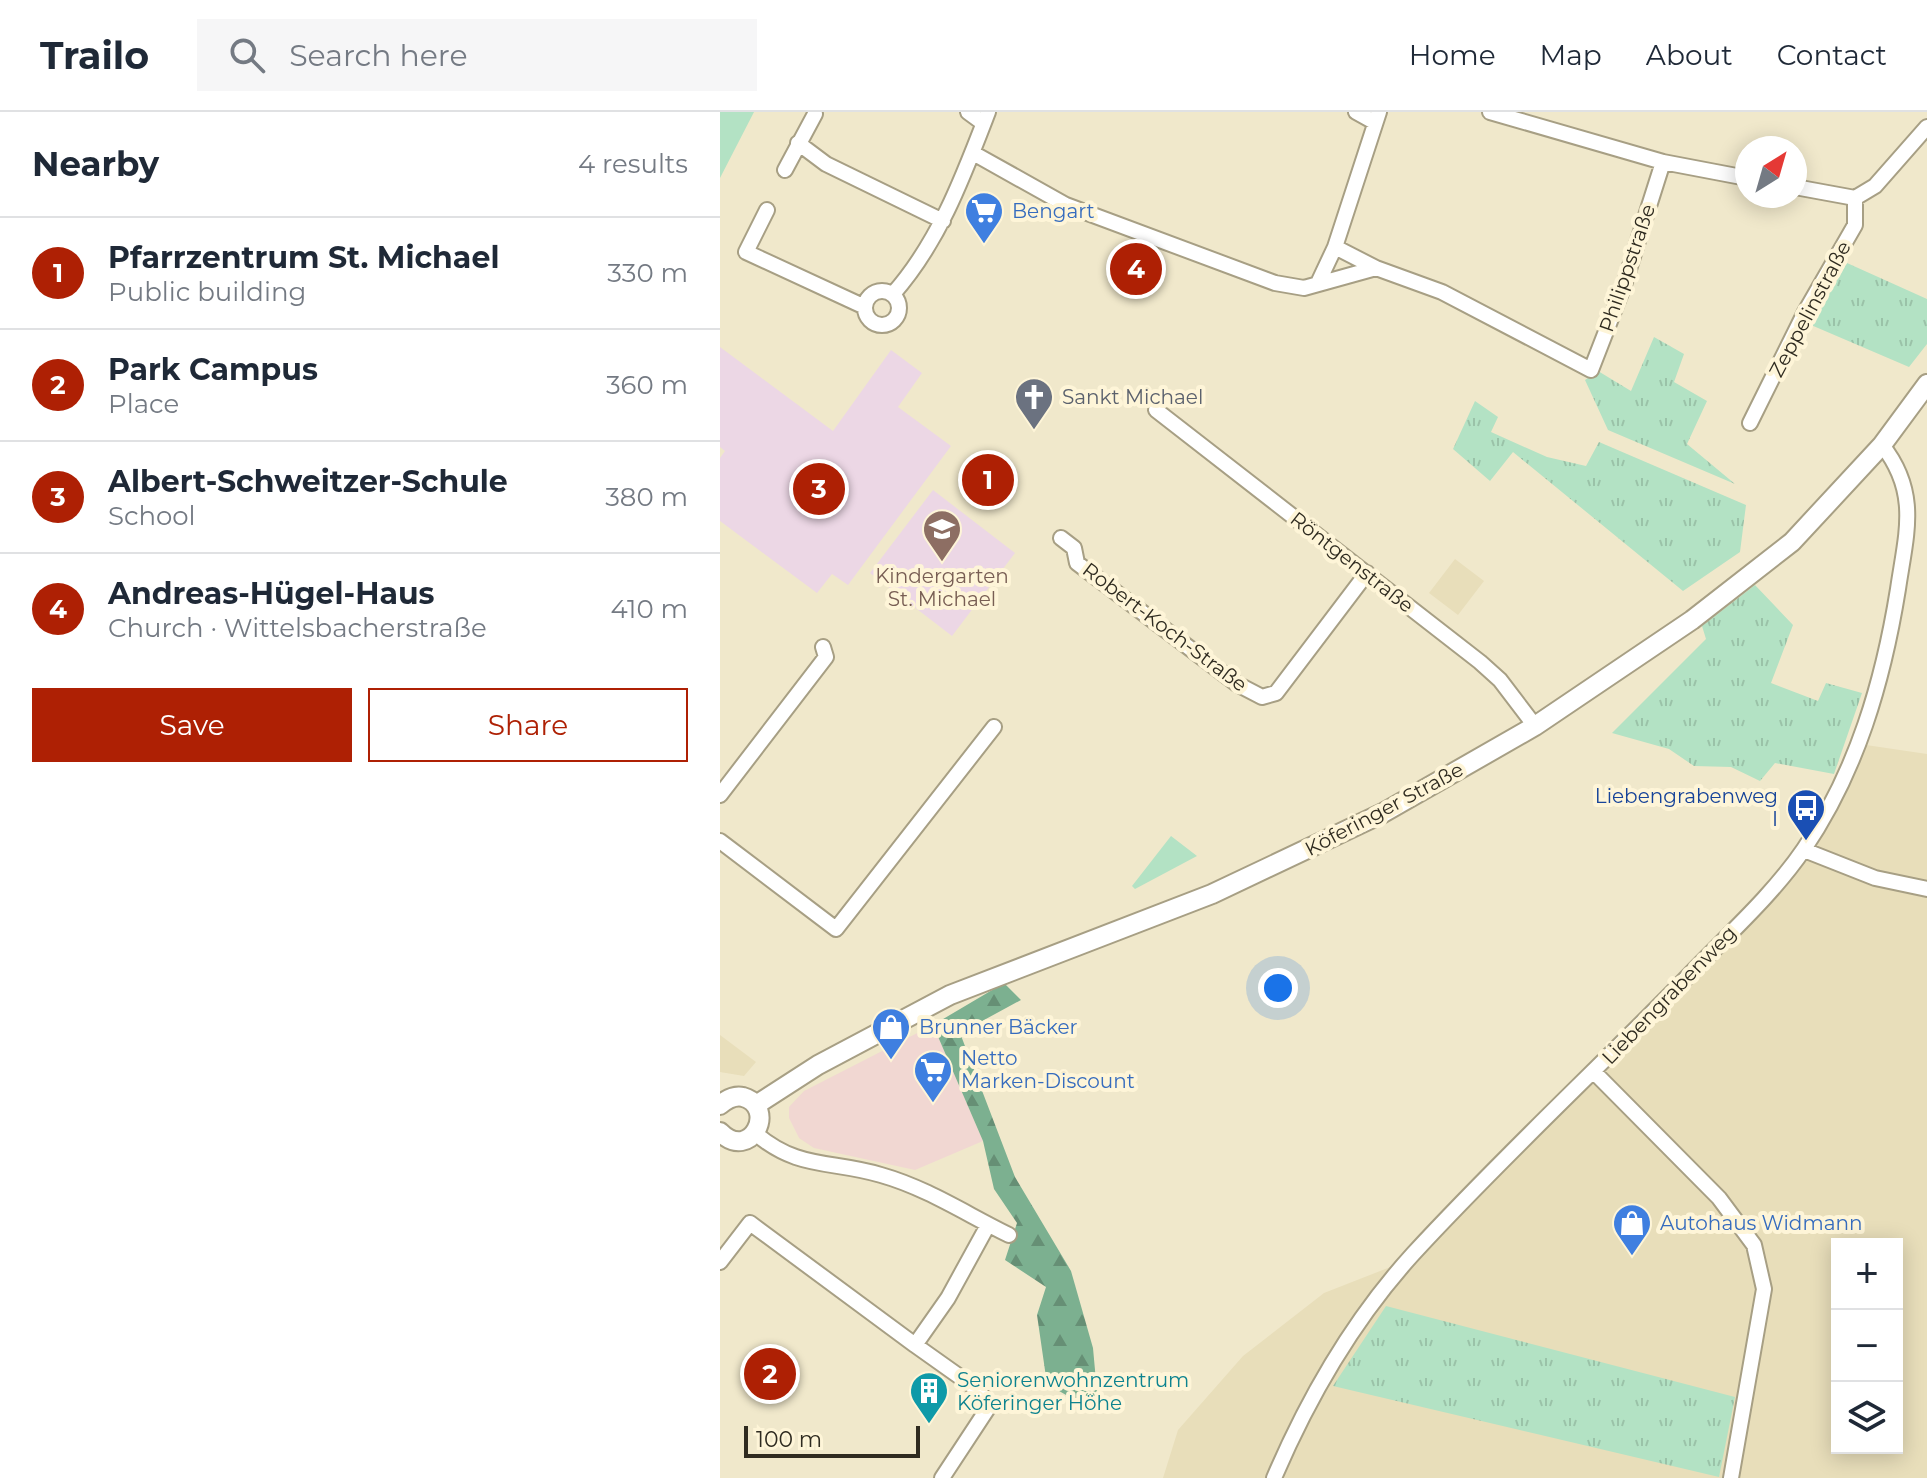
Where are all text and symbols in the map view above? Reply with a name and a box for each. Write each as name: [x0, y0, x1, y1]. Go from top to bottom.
search box: [197, 19, 757, 91]
text: Trailo: [40, 32, 149, 79]
icon: search: [225, 33, 269, 77]
text: Search here: [289, 37, 468, 74]
text: Home: [1409, 38, 1496, 72]
text: Map: [1540, 38, 1602, 72]
text: About: [1646, 38, 1733, 72]
text: Contact: [1777, 38, 1887, 72]
north arrow: [1735, 136, 1807, 208]
text: Nearby: [32, 143, 159, 185]
text: 4 results: [578, 148, 688, 180]
supermarket icon: Bengart: [963, 190, 1005, 245]
place label: Bengart: [1012, 199, 1095, 223]
street label: Philippstraße: [1594, 201, 1660, 335]
street label: Zeppelinstraße: [1764, 237, 1856, 381]
text: Pfarrzentrum St. Michael: [108, 239, 499, 276]
pin: 4: [1110, 239, 1162, 299]
text: 1: [53, 257, 63, 289]
text: 330 m: [607, 257, 688, 289]
text: Public building: [108, 276, 306, 308]
text: Park Campus: [108, 351, 318, 388]
text: 2: [50, 369, 66, 401]
text: 360 m: [606, 369, 688, 401]
church icon: Sankt Michael: [1013, 376, 1055, 431]
place label: Sankt Michael: [1062, 385, 1203, 409]
text: Place: [108, 388, 179, 420]
pin: 1: [962, 450, 1014, 510]
pin: 3: [793, 459, 845, 519]
text: Albert-Schweitzer-Schule: [108, 463, 508, 500]
text: 3: [50, 481, 66, 513]
text: 380 m: [605, 481, 688, 513]
text: School: [108, 500, 196, 532]
street label: Röntgenstraße: [1286, 506, 1418, 618]
school or university icon: Kindergarten St. Michael: [921, 508, 963, 563]
street label: Robert-Koch-Straße: [1078, 557, 1252, 697]
place label: Kindergarten St. Michael: [875, 564, 1009, 611]
text: Andreas-Hügel-Haus: [108, 575, 434, 612]
text: 4: [49, 593, 67, 625]
text: 410 m: [610, 593, 688, 625]
text: Church · Wittelsbacherstraße: [108, 612, 487, 644]
button: Save: [32, 688, 352, 762]
button: Share: [368, 688, 688, 762]
street label: Köferinger Straße: [1301, 757, 1467, 861]
place label: Liebengrabenweg I: [1595, 784, 1778, 831]
bus stop icon: Liebengrabenweg I: [1785, 787, 1827, 842]
street label: Liebengrabenweg: [1597, 921, 1741, 1069]
your location: [1258, 968, 1298, 1008]
shop icon: Brunner Bäcker: [870, 1006, 912, 1061]
place label: Brunner Bäcker: [919, 1015, 1078, 1039]
place label: Netto Marken-Discount: [961, 1046, 1135, 1093]
supermarket icon: Netto Marken-Discount: [912, 1049, 954, 1104]
shop icon: Autohaus Widmann: [1611, 1202, 1653, 1257]
place label: Autohaus Widmann: [1660, 1211, 1863, 1235]
map controls: [1831, 1238, 1903, 1454]
button: +: [1831, 1238, 1903, 1310]
button: −: [1831, 1310, 1903, 1382]
pin: 2: [744, 1344, 796, 1404]
place label: Seniorenwohnzentrum Köferinger Höhe: [957, 1368, 1189, 1415]
building icon: Seniorenwohnzentrum Köferinger Höhe: [908, 1370, 950, 1425]
button: layers: [1831, 1382, 1903, 1454]
scale bar: [744, 1422, 920, 1458]
text: 100 m: [756, 1426, 822, 1453]

